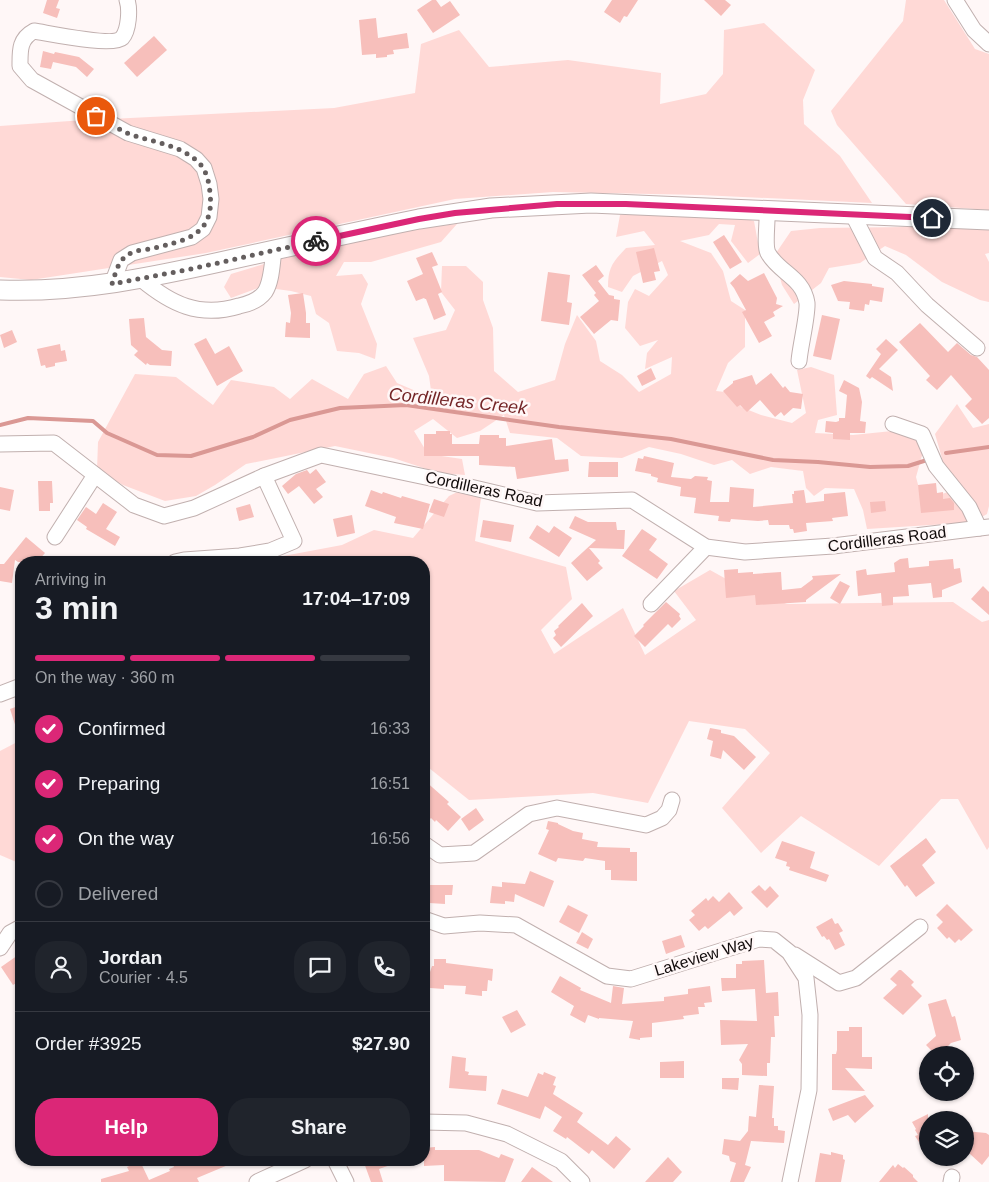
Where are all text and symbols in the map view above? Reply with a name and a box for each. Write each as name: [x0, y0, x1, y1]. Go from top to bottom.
pin: [75, 95, 117, 137]
icon: bag: [82, 102, 110, 130]
pin: [911, 197, 953, 239]
icon: home: [918, 204, 946, 232]
courier: [291, 216, 341, 266]
icon: bike: [302, 227, 330, 255]
water label: Cordilleras Creek: [388, 384, 529, 418]
street label: Cordilleras Road: [424, 468, 544, 510]
street label: Cordilleras Road: [827, 523, 947, 555]
text: Arriving in: [35, 571, 106, 588]
text: 17:04–17:09: [302, 588, 410, 609]
text: 3 min: [35, 590, 119, 626]
text: On the way · 360 m: [35, 669, 175, 686]
icon: check: [35, 715, 63, 743]
text: Confirmed: [78, 718, 166, 739]
text: 16:33: [370, 720, 410, 737]
icon: check: [35, 770, 63, 798]
text: Preparing: [78, 773, 160, 794]
text: 16:51: [370, 775, 410, 792]
icon: check: [35, 825, 63, 853]
text: On the way: [78, 828, 174, 849]
text: 16:56: [370, 830, 410, 847]
text: Delivered: [78, 883, 158, 904]
street label: Lakeview Way: [652, 933, 756, 979]
button: person: [35, 941, 87, 993]
button: chat: [294, 941, 346, 993]
button: phone: [358, 941, 410, 993]
text: Jordan: [99, 947, 162, 968]
text: Courier · 4.5: [99, 969, 188, 986]
text: Order #3925: [35, 1033, 142, 1054]
text: $27.90: [352, 1033, 410, 1054]
map controls: [919, 1046, 974, 1166]
button: locate: [919, 1046, 974, 1101]
button: Help: [35, 1098, 218, 1156]
button: Share: [228, 1098, 410, 1156]
button: layers: [919, 1111, 974, 1166]

